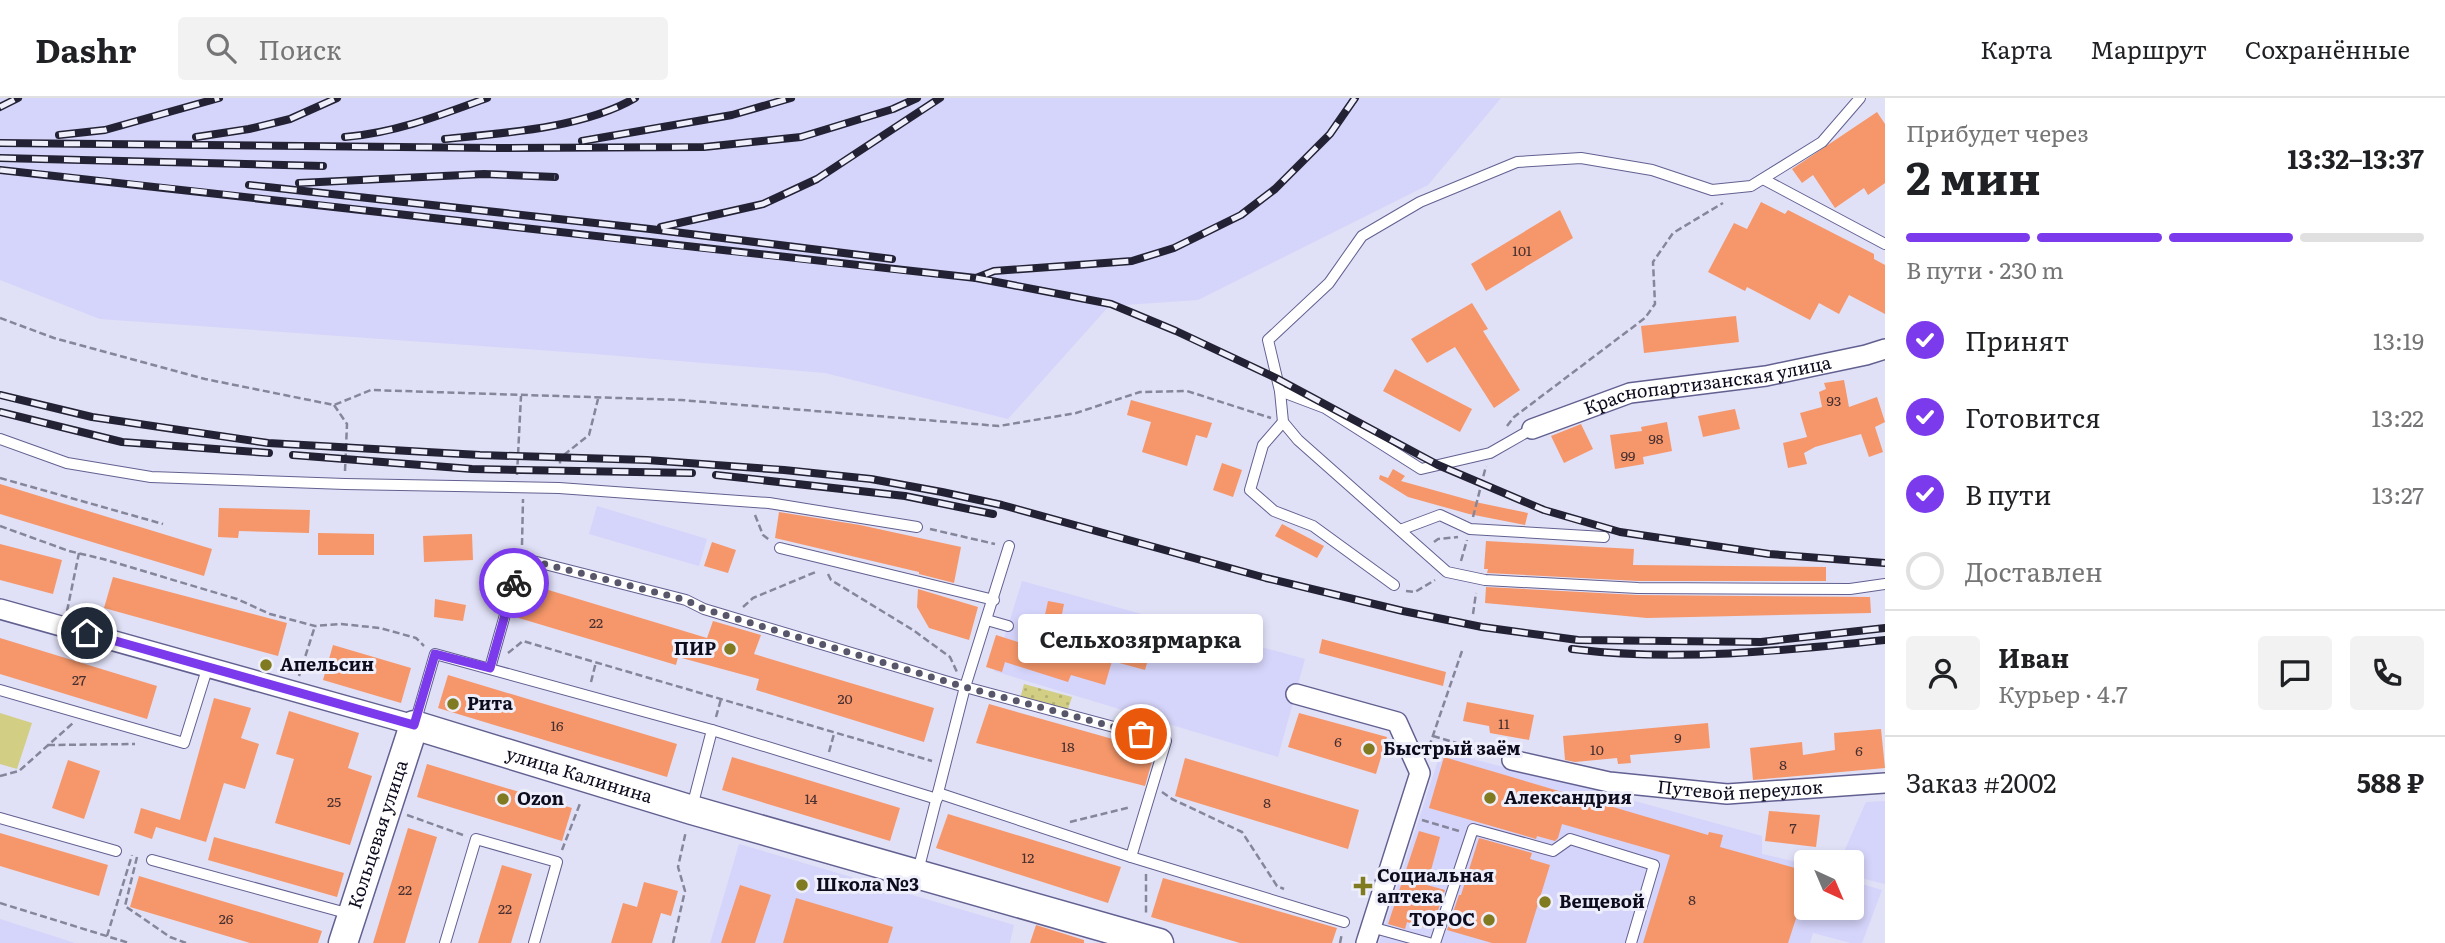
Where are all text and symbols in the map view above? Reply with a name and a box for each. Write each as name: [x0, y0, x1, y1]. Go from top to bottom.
search box: [178, 17, 668, 80]
text: Dashr: [35, 24, 136, 73]
icon: search: [202, 29, 240, 67]
text: Поиск: [258, 29, 341, 68]
text: Карта: [1980, 31, 2052, 66]
text: Маршрут: [2090, 31, 2207, 66]
text: Сохранённые: [2245, 31, 2410, 66]
text: Прибудет через: [1906, 115, 2089, 149]
text: 13:32–13:37: [2288, 138, 2424, 177]
text: 2 мин: [1906, 141, 2041, 209]
house number: 101: [1512, 240, 1532, 260]
text: В пути · 230 m: [1906, 252, 2064, 286]
text: Принят: [1965, 320, 2069, 359]
icon: check: [1906, 321, 1944, 359]
text: 13:19: [2373, 323, 2424, 357]
street label: Краснопартизанская улица: [1580, 348, 1834, 421]
house number: 93: [1827, 390, 1841, 410]
text: Готовится: [1965, 397, 2101, 436]
icon: check: [1906, 398, 1944, 436]
text: 13:22: [2371, 400, 2424, 434]
house number: 98: [1648, 428, 1664, 448]
house number: 99: [1621, 445, 1635, 465]
text: В пути: [1965, 474, 2052, 513]
icon: check: [1906, 475, 1944, 513]
text: 13:27: [2372, 477, 2424, 511]
courier: [479, 548, 549, 618]
text: Доставлен: [1965, 551, 2103, 590]
icon: bike: [495, 564, 533, 602]
pin: [57, 603, 117, 663]
house number: 22: [589, 612, 603, 632]
icon: home: [68, 614, 106, 652]
callout: Сельхозярмарка: [1018, 615, 1264, 664]
text: Сельхозярмарка: [1040, 621, 1241, 655]
place label: ПИР: [674, 634, 716, 661]
button: person: [1906, 636, 1980, 710]
button: chat: [2258, 636, 2332, 710]
button: phone: [2350, 636, 2424, 710]
text: Иван: [1998, 637, 2069, 676]
marker: ПИР: [722, 641, 738, 657]
place label: Апельсин: [280, 650, 374, 677]
marker: Апельсин: [258, 657, 274, 673]
house number: 27: [72, 669, 86, 689]
text: Курьер · 4.7: [1998, 676, 2128, 710]
house number: 20: [837, 688, 853, 708]
place label: Рита: [467, 689, 513, 716]
marker: Рита: [445, 696, 461, 712]
pin: [1111, 704, 1171, 764]
house number: 11: [1498, 713, 1510, 733]
house number: 16: [550, 715, 564, 735]
icon: bag: [1122, 715, 1160, 753]
house number: 9: [1674, 727, 1682, 747]
house number: 6: [1334, 731, 1342, 751]
place label: Быстрый заём: [1383, 734, 1520, 761]
house number: 18: [1061, 736, 1075, 756]
street label: улица Калинина: [503, 739, 656, 809]
house number: 10: [1590, 739, 1604, 759]
house number: 6: [1855, 740, 1863, 760]
marker: Быстрый заём: [1361, 741, 1377, 757]
house number: 8: [1779, 754, 1787, 774]
street label: Кольцевая улица: [340, 756, 414, 912]
text: Заказ #2002: [1906, 762, 2057, 801]
text: 588 ₽: [2357, 762, 2424, 801]
street label: Путевой переулок: [1656, 772, 1824, 806]
place label: Александрия: [1504, 783, 1632, 810]
place label: Ozon: [517, 784, 564, 811]
house number: 14: [805, 788, 818, 808]
marker: Александрия: [1482, 790, 1498, 806]
house number: 25: [327, 791, 341, 811]
marker: Ozon: [495, 791, 511, 807]
house number: 8: [1263, 792, 1271, 812]
house number: 7: [1789, 817, 1797, 837]
house number: 12: [1022, 847, 1034, 867]
north arrow: [1794, 850, 1864, 920]
map controls: [1794, 850, 1864, 920]
place label: Социальная аптека: [1377, 861, 1494, 909]
place label: Школа №3: [816, 870, 919, 897]
marker: Школа №3: [794, 877, 810, 893]
marker: Социальная аптека: [1355, 878, 1371, 894]
house number: 22: [398, 879, 412, 899]
place label: Вещевой: [1559, 887, 1645, 914]
house number: 8: [1688, 889, 1696, 909]
marker: Вещевой: [1537, 894, 1553, 910]
house number: 22: [498, 898, 512, 918]
place label: ТОРОС: [1409, 905, 1475, 932]
house number: 26: [219, 908, 234, 928]
marker: ТОРОС: [1481, 912, 1497, 928]

